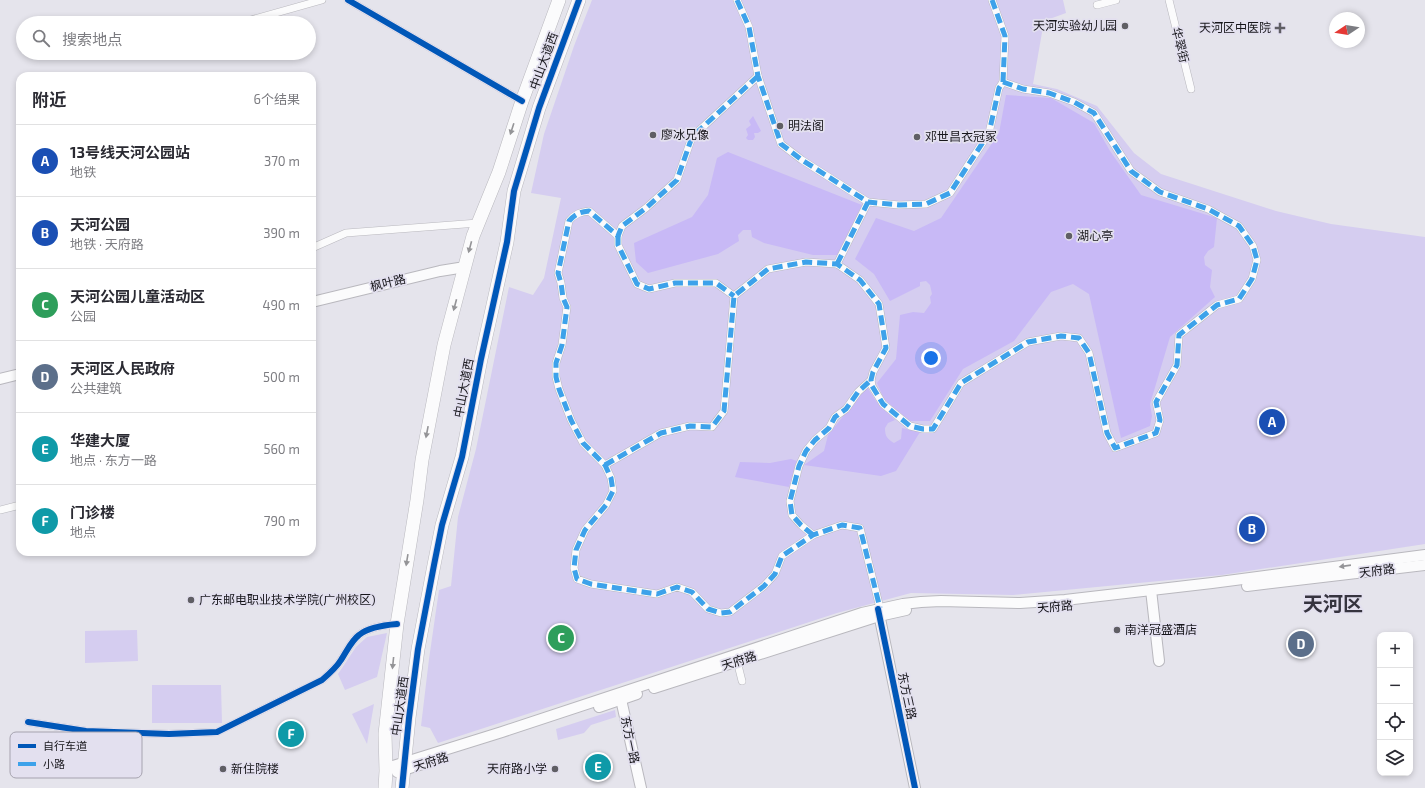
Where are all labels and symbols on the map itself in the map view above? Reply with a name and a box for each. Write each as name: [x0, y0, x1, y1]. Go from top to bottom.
north arrow: [1329, 12, 1365, 48]
place label: 天河实验幼儿园: [1033, 18, 1117, 32]
place label: 天河区中医院: [1199, 20, 1271, 34]
marker: 天河实验幼儿园: [1120, 21, 1130, 31]
marker: 天河区中医院: [1274, 22, 1286, 34]
street label: 华翠街: [1170, 26, 1192, 64]
street label: 中山大道西: [526, 30, 560, 91]
place label: 明法阁: [788, 118, 824, 132]
marker: 明法阁: [775, 121, 785, 131]
one-way arrow: [509, 123, 515, 135]
place label: 廖冰兄像: [661, 127, 709, 141]
place label: 邓世昌衣冠冢: [925, 129, 997, 143]
marker: 廖冰兄像: [648, 130, 658, 140]
marker: 邓世昌衣冠冢: [912, 132, 922, 142]
place label: 湖心亭: [1077, 228, 1113, 242]
marker: 湖心亭: [1064, 231, 1074, 241]
one-way arrow: [467, 241, 473, 253]
street label: 枫叶路: [369, 271, 407, 293]
one-way arrow: [452, 299, 458, 311]
your location: [921, 348, 941, 368]
street label: 中山大道西: [450, 357, 476, 419]
pin: A: [1259, 407, 1285, 437]
one-way arrow: [424, 426, 430, 438]
pin: B: [1239, 514, 1265, 544]
one-way arrow: [404, 554, 410, 566]
street label: 天府路: [1358, 561, 1396, 579]
one-way arrow: [1339, 563, 1351, 569]
district label: 天河区: [1303, 591, 1363, 615]
place label: 广东邮电职业技术学院(广州校区): [199, 592, 376, 606]
marker: 广东邮电职业技术学院(广州校区): [186, 595, 196, 605]
street label: 天府路: [1036, 597, 1073, 615]
place label: 南洋冠盛酒店: [1125, 622, 1197, 636]
pin: C: [548, 623, 574, 653]
marker: 南洋冠盛酒店: [1112, 625, 1122, 635]
pin: D: [1288, 629, 1314, 659]
street label: 天府路: [719, 648, 758, 672]
one-way arrow: [390, 657, 396, 669]
street label: 东方三路: [896, 671, 920, 721]
street label: 中山大道西: [388, 675, 410, 737]
street label: 东方一路: [619, 715, 643, 765]
pin: F: [278, 719, 304, 749]
legend: [10, 732, 142, 778]
text: 自行车道: [43, 739, 87, 752]
street label: 天府路: [411, 749, 450, 773]
pin: E: [585, 752, 611, 782]
text: 小路: [43, 757, 65, 770]
place label: 新住院楼: [231, 761, 279, 775]
place label: 天府路小学: [487, 761, 547, 775]
marker: 新住院楼: [218, 764, 228, 774]
marker: 天府路小学: [550, 764, 560, 774]

